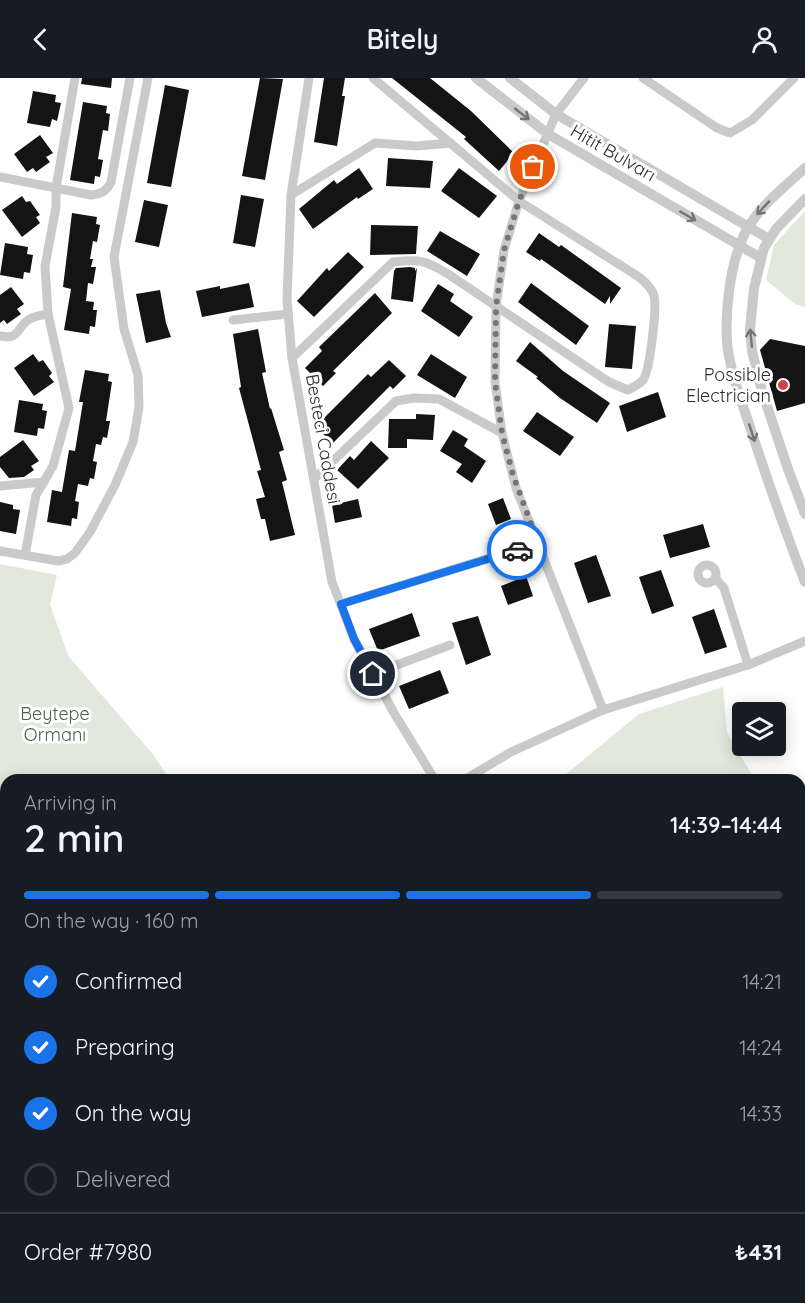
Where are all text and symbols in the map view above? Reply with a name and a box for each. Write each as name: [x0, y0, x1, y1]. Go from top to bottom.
text: Bitely: [366, 22, 439, 56]
icon: back: [24, 23, 57, 56]
icon: person: [748, 23, 781, 56]
one-way arrow: [514, 108, 530, 121]
street label: Hitit Bulvarı: [567, 119, 660, 186]
pin: [507, 141, 558, 192]
icon: bag: [516, 150, 549, 183]
one-way arrow: [756, 201, 770, 216]
one-way arrow: [679, 210, 696, 222]
one-way arrow: [745, 329, 756, 349]
place label: Possible Electrician: [686, 363, 771, 407]
street label: Besteci Caddesi: [301, 372, 346, 506]
marker: Possible Electrician: [776, 378, 790, 392]
one-way arrow: [748, 423, 759, 442]
courier: [487, 520, 547, 580]
icon: car: [501, 534, 534, 567]
pin: [347, 648, 398, 699]
icon: home: [356, 657, 389, 690]
park label: Beytepe Ormanı: [20, 702, 90, 746]
map controls: [732, 702, 786, 756]
button: layers: [732, 702, 786, 756]
text: Arriving in: [24, 790, 117, 815]
text: 14:39–14:44: [670, 811, 782, 839]
text: 2 min: [24, 813, 125, 862]
text: On the way · 160 m: [24, 908, 198, 933]
icon: check: [24, 965, 57, 998]
text: Confirmed: [75, 967, 182, 995]
text: 14:21: [742, 969, 782, 994]
icon: check: [24, 1031, 57, 1064]
text: Preparing: [75, 1033, 175, 1061]
text: 14:24: [739, 1035, 782, 1060]
icon: check: [24, 1097, 57, 1130]
text: On the way: [75, 1099, 191, 1127]
text: 14:33: [740, 1101, 782, 1126]
text: Delivered: [75, 1165, 171, 1193]
text: Order #7980: [24, 1238, 152, 1266]
text: ₺431: [735, 1238, 782, 1266]

